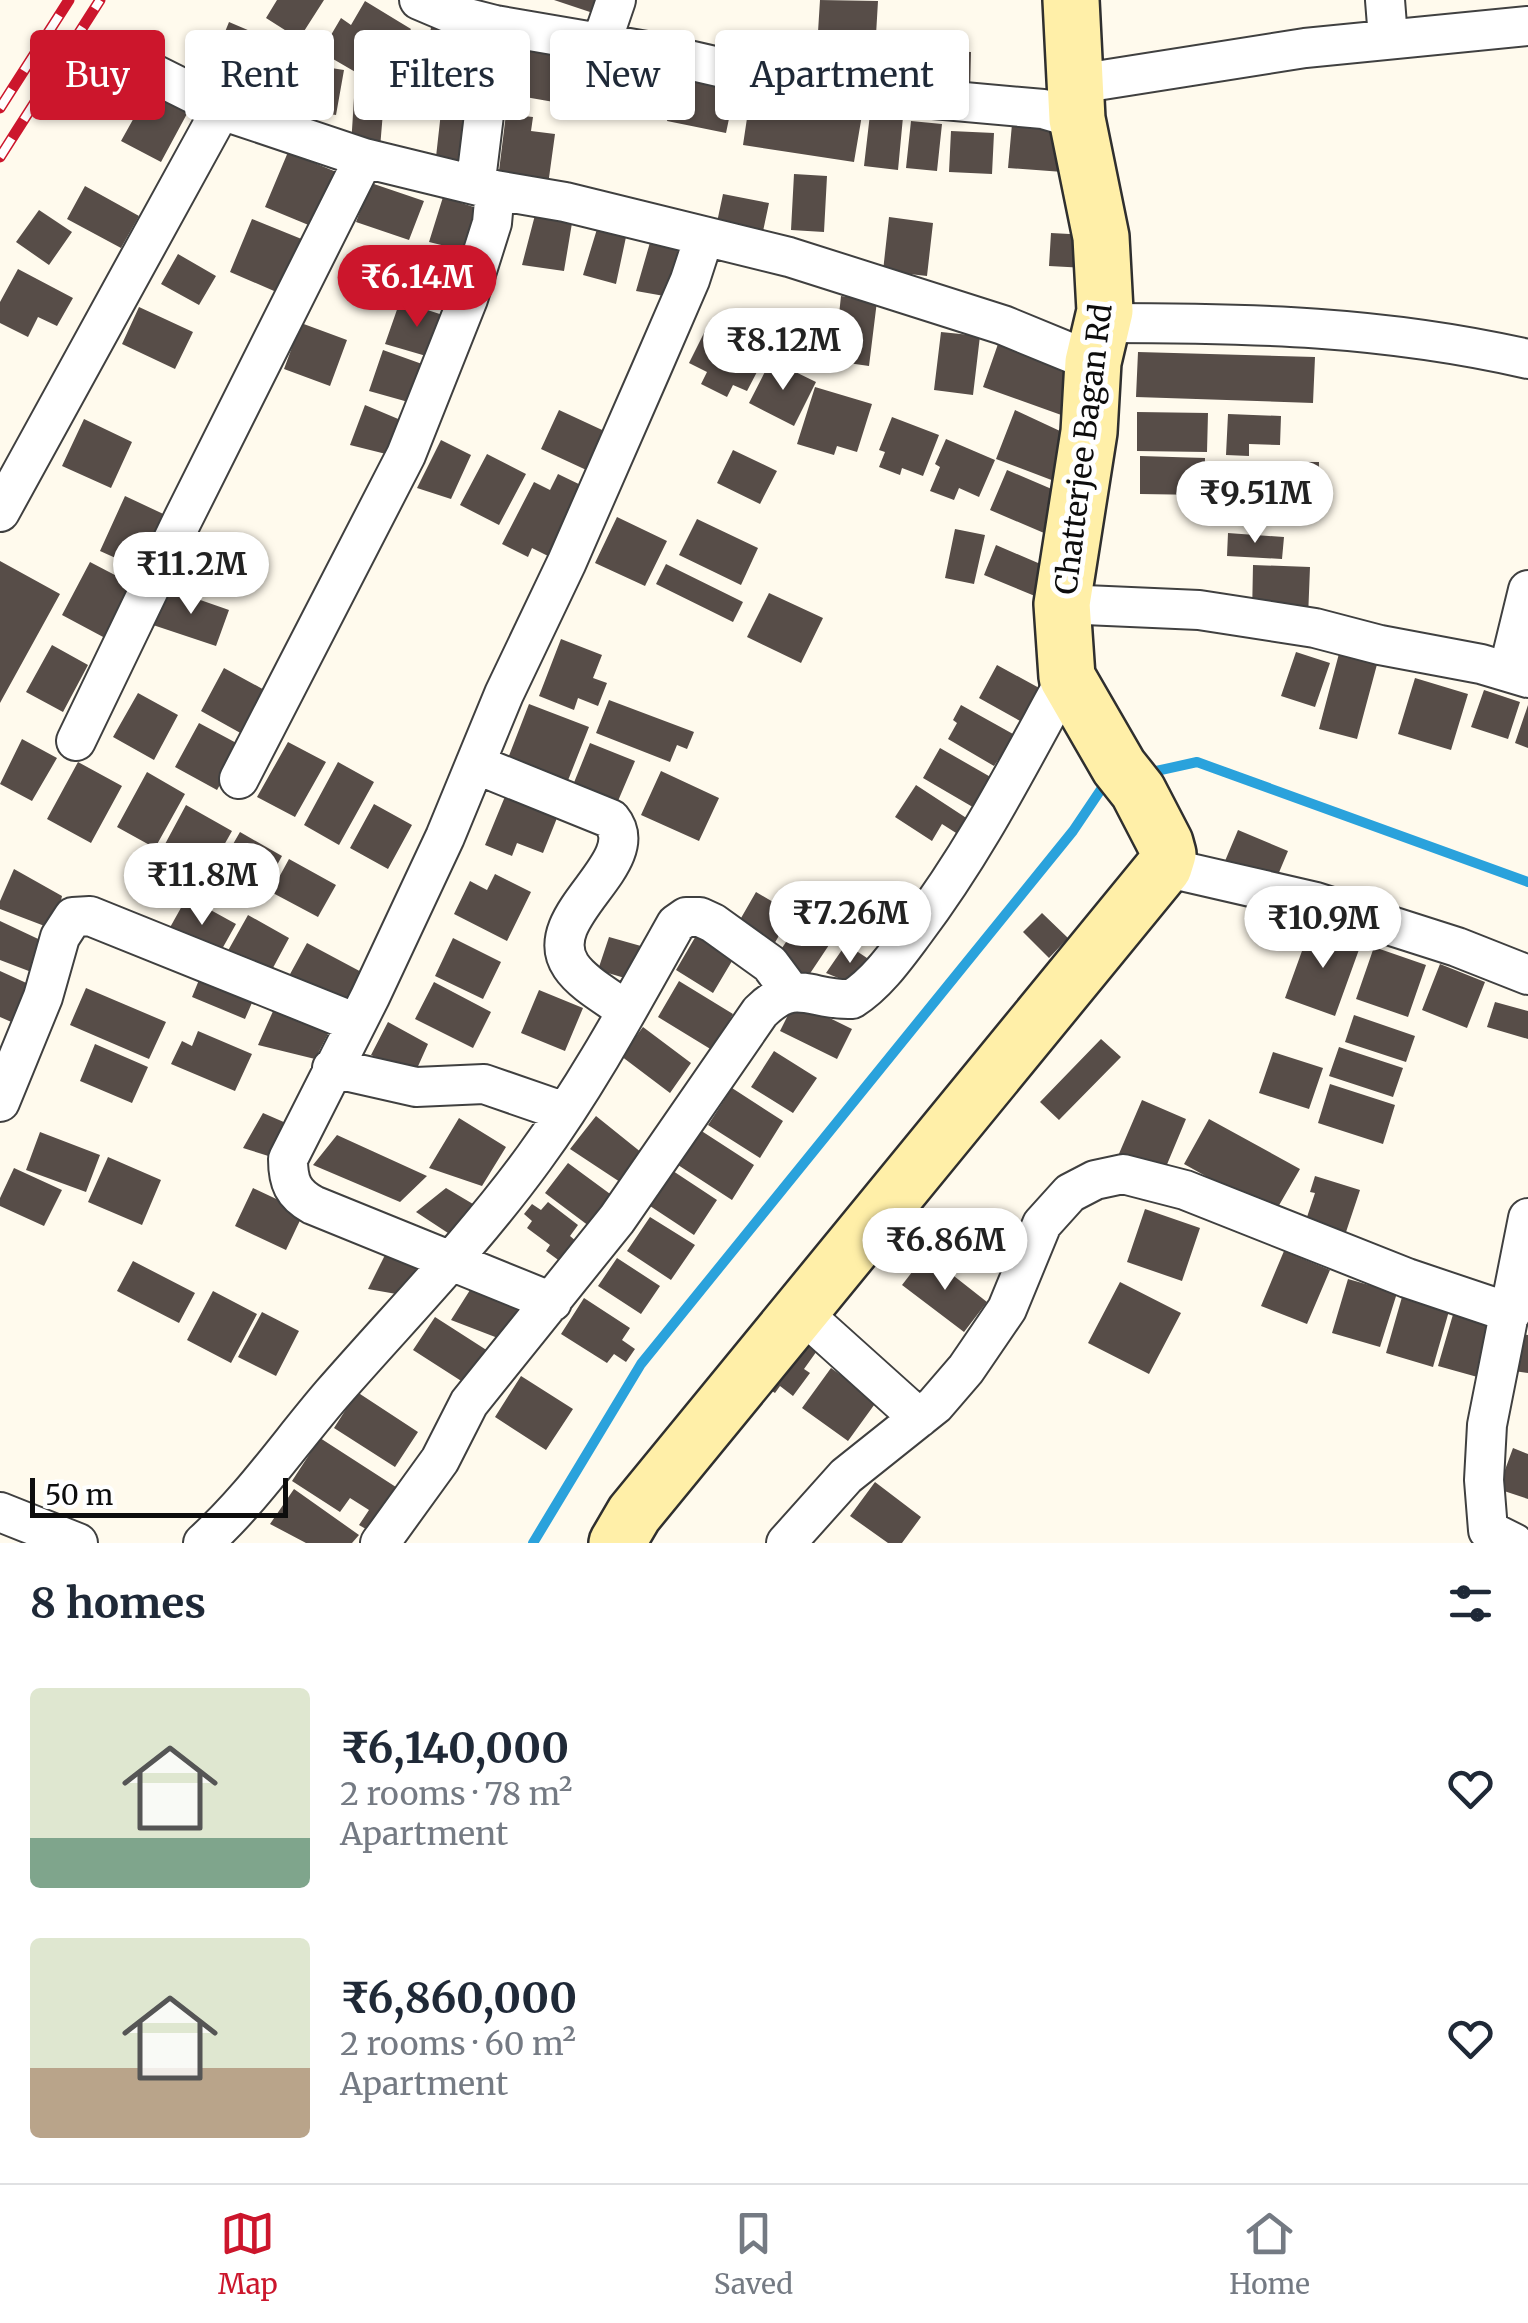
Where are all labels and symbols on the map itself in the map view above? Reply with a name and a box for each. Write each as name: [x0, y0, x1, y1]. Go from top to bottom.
pin: ₹6.14M: [336, 245, 498, 330]
street label: Chatterjee Bagan Rd: [1046, 302, 1120, 596]
pin: ₹8.12M: [702, 308, 864, 393]
pin: ₹9.51M: [1174, 461, 1336, 546]
pin: ₹11.2M: [110, 532, 272, 617]
pin: ₹11.8M: [121, 843, 283, 928]
pin: ₹7.26M: [769, 881, 931, 966]
pin: ₹10.9M: [1242, 886, 1404, 971]
pin: ₹6.86M: [864, 1208, 1026, 1293]
scale bar: [30, 1473, 288, 1518]

